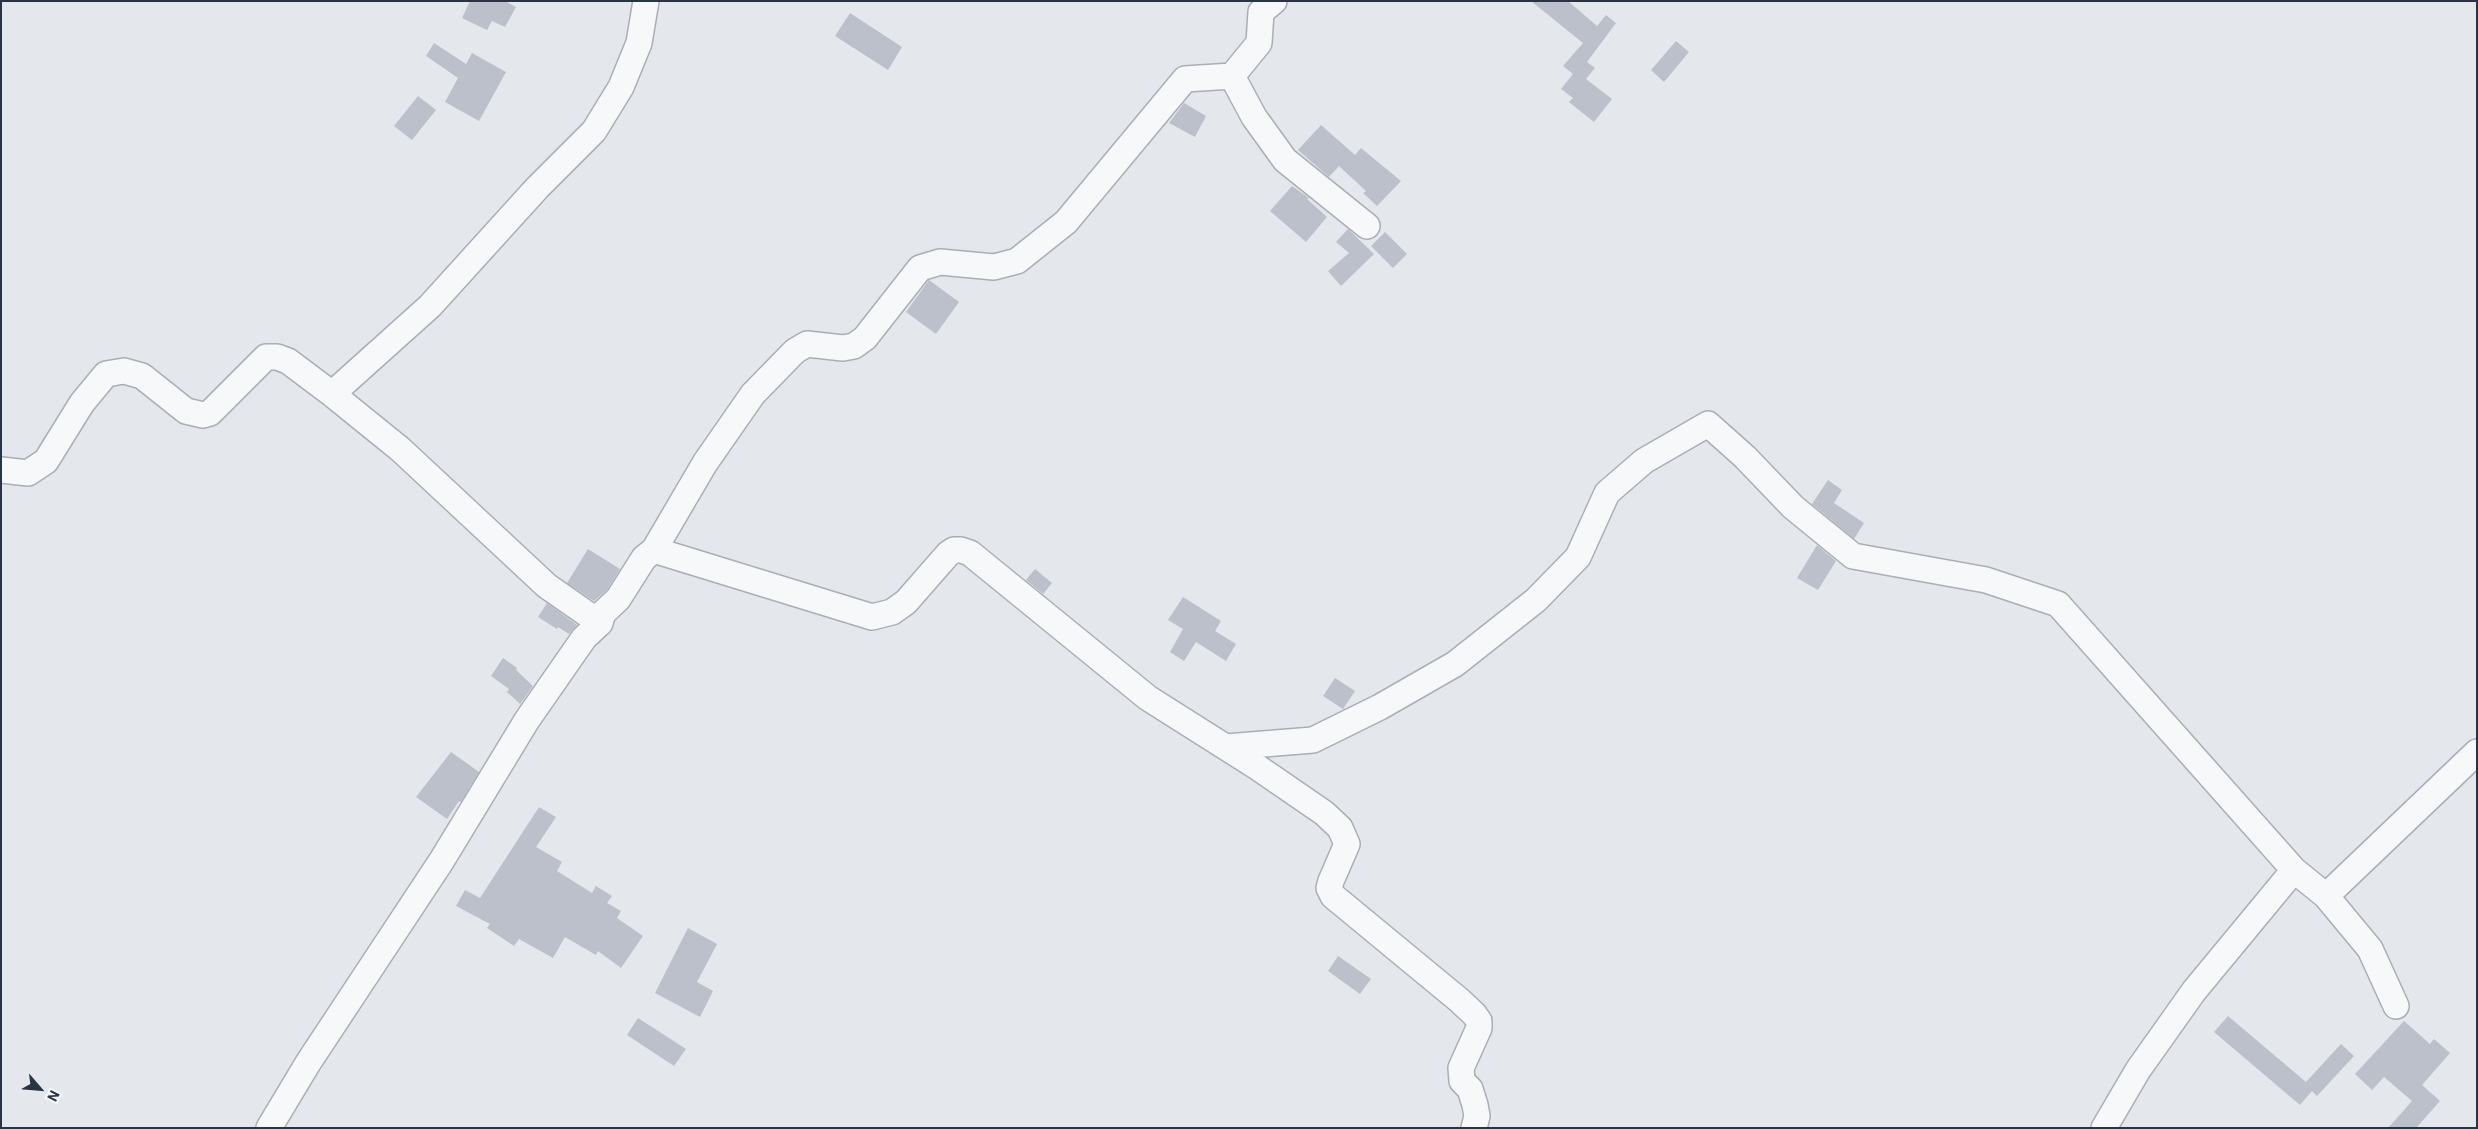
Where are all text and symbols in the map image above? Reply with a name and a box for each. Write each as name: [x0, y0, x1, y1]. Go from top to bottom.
north arrow: [15, 1064, 65, 1114]
text: N: [44, 1088, 63, 1104]

